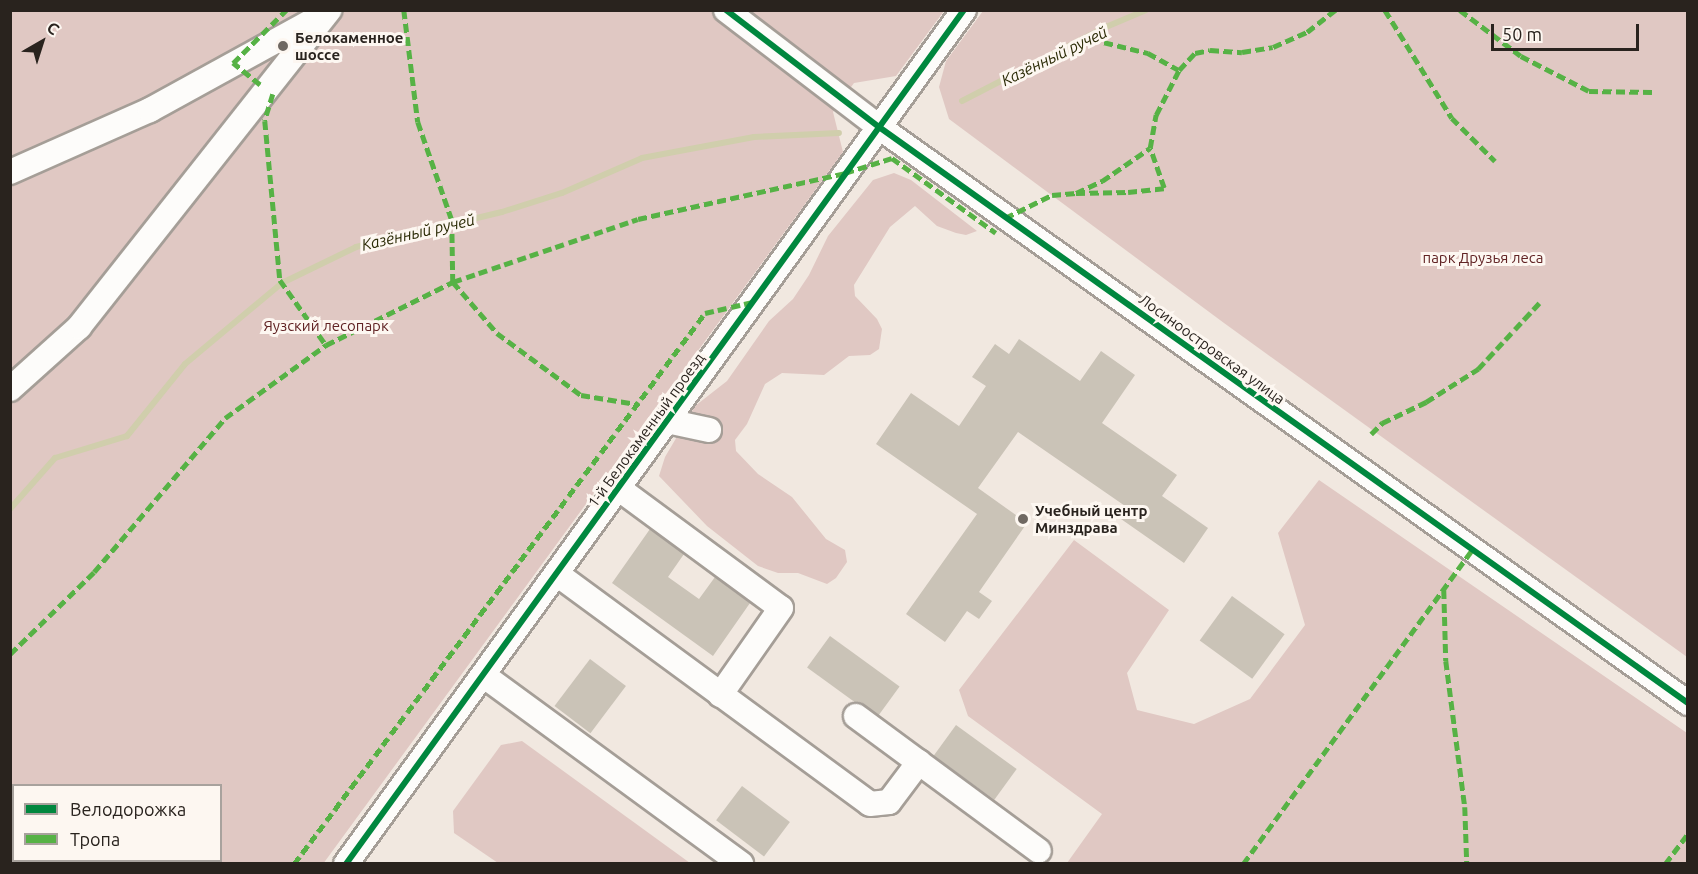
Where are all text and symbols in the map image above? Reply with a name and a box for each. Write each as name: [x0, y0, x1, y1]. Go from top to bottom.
north arrow: [12, 12, 72, 72]
scale bar: [1494, 12, 1642, 50]
text: С: [44, 18, 63, 38]
water label: Казённый ручей: [998, 22, 1110, 90]
text: 50 m: [1502, 24, 1542, 44]
place label: Белокаменное шоссе: [295, 28, 403, 63]
marker: Белокаменное шоссе: [276, 39, 290, 53]
water label: Казённый ручей: [360, 210, 476, 254]
park label: парк Друзья леса: [1423, 249, 1543, 267]
street label: Лосиноостровская улица: [1136, 290, 1288, 408]
park label: Яузский лесопарк: [263, 317, 389, 335]
street label: 1-й Белокаменный проезд: [584, 349, 708, 511]
place label: Учебный центр Минздрава: [1035, 501, 1147, 536]
marker: Учебный центр Минздрава: [1016, 512, 1030, 526]
legend: [12, 784, 222, 862]
text: Велодорожка: [70, 799, 186, 819]
text: Тропа: [70, 829, 120, 849]

